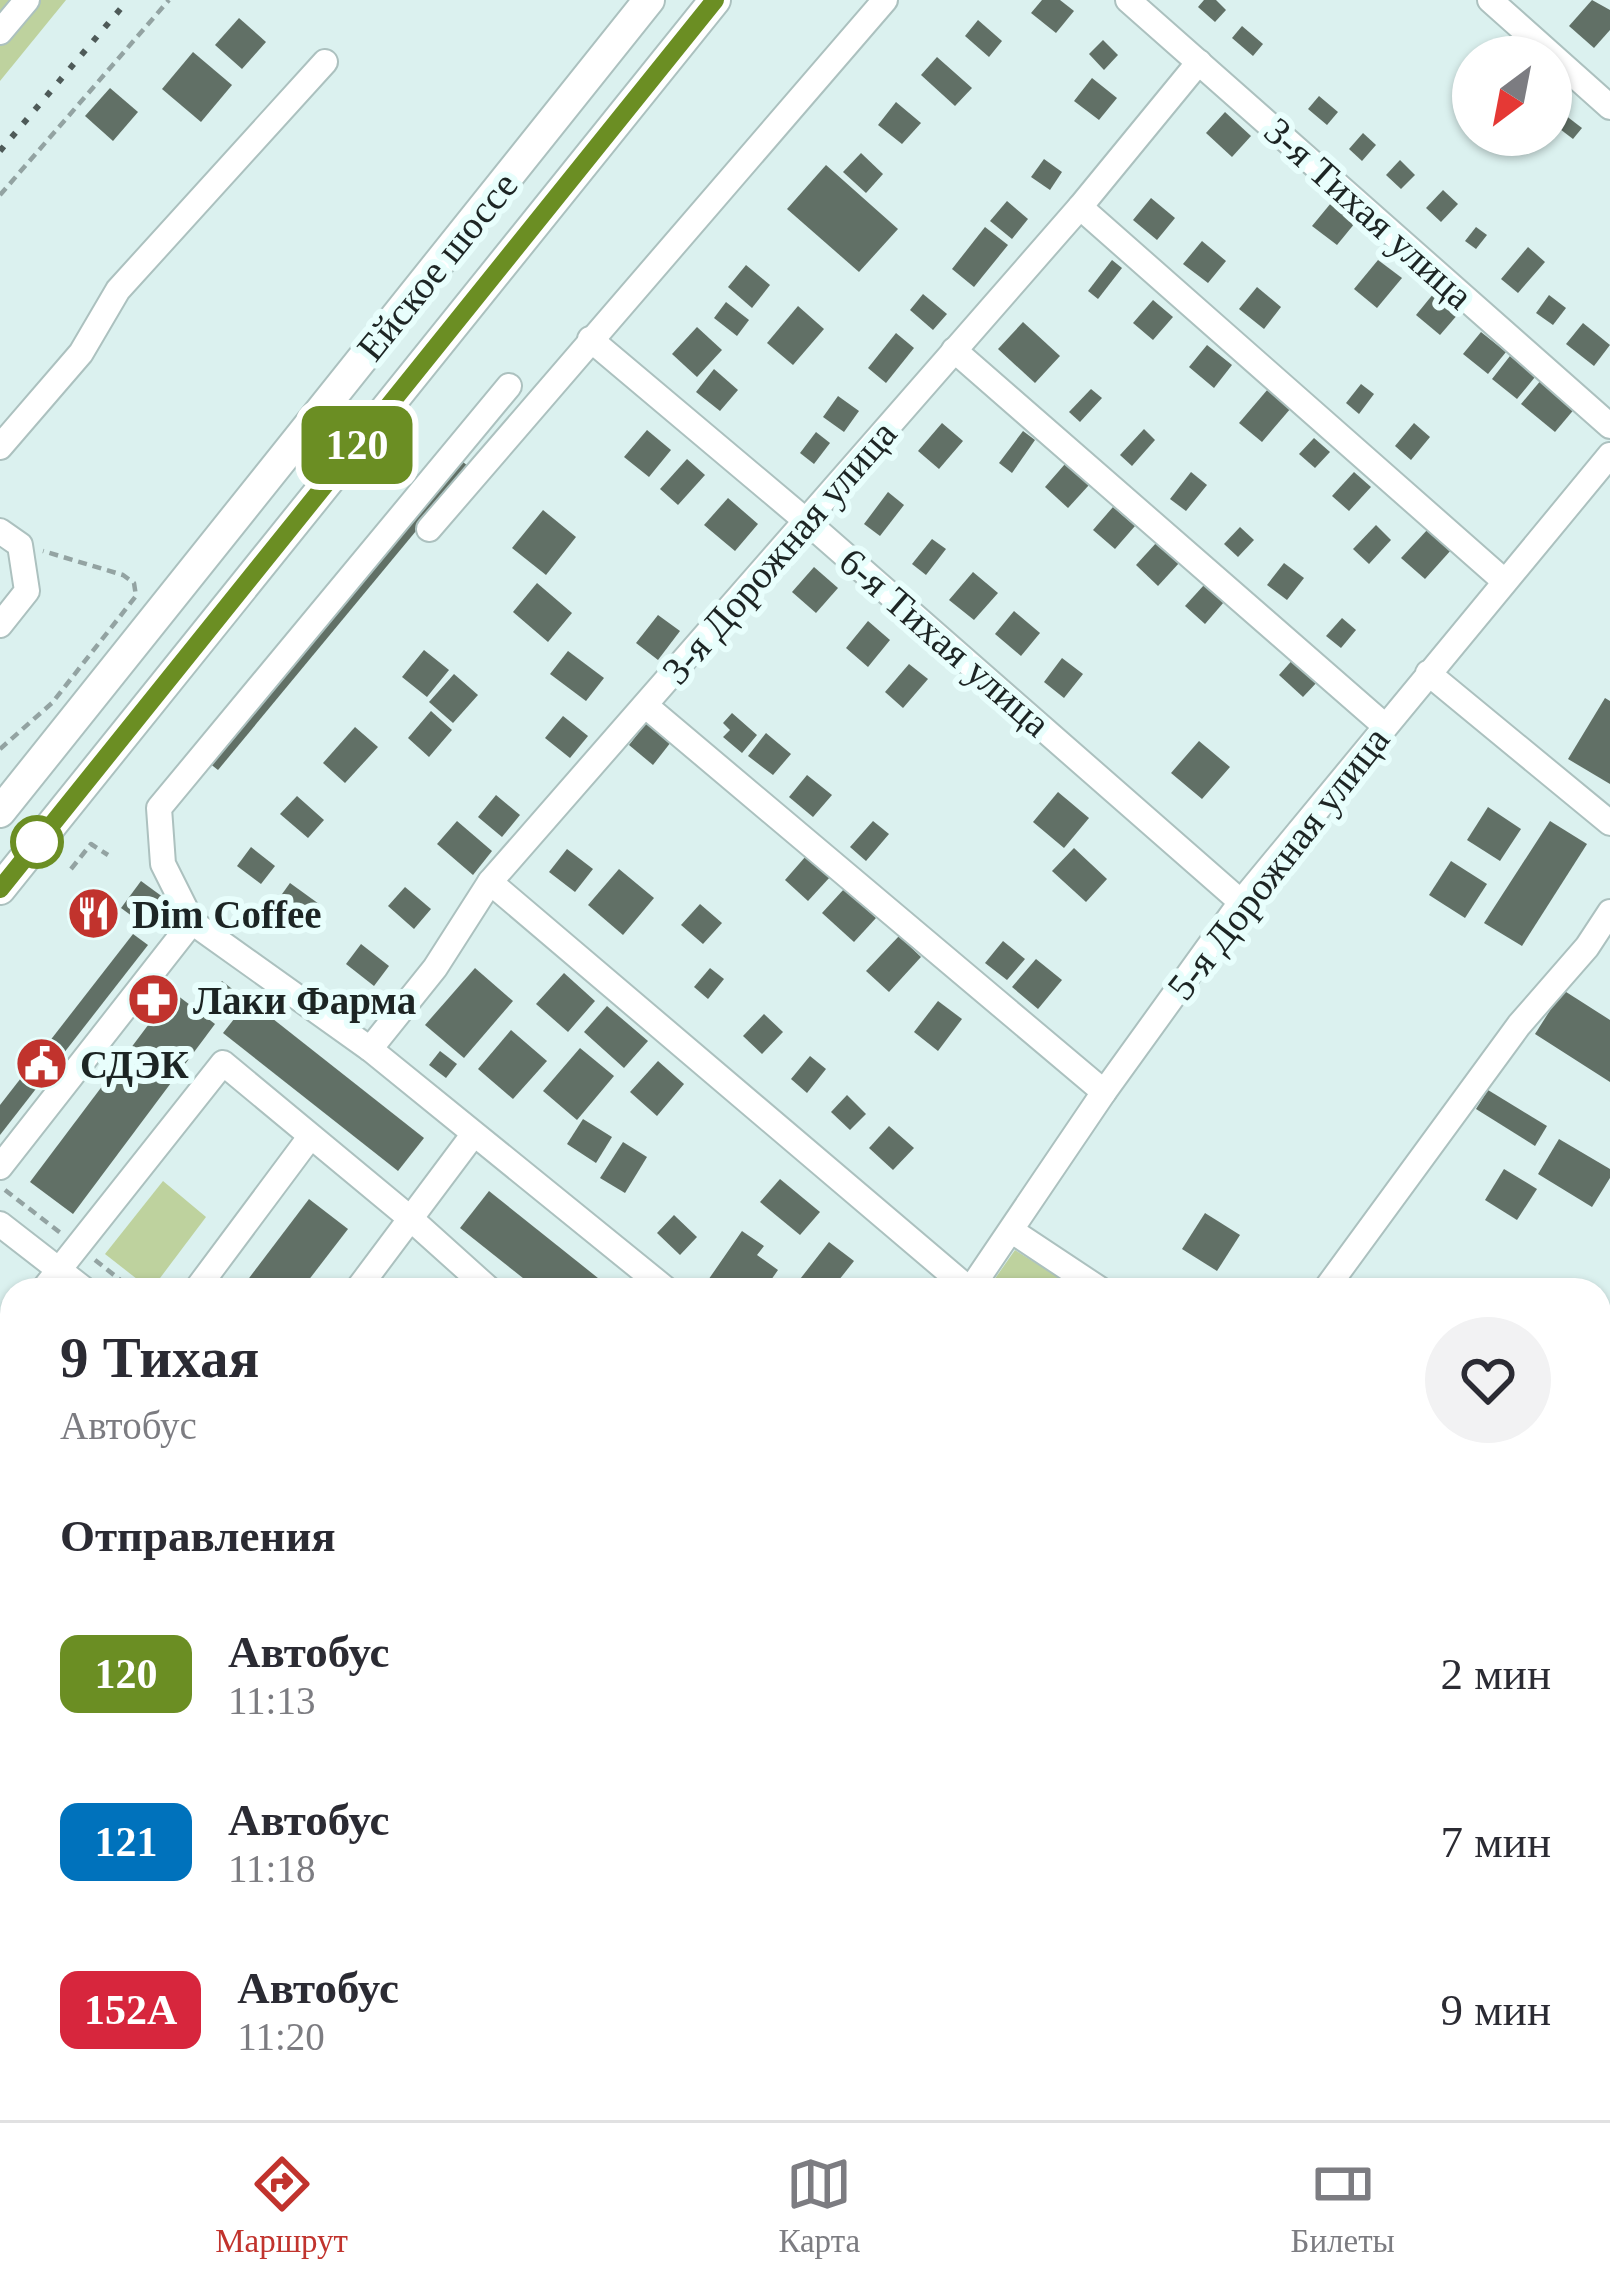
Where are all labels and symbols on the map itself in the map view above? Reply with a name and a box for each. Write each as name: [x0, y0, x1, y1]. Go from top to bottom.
north arrow: [1452, 36, 1572, 156]
street label: 3-я Тихая улица: [1256, 109, 1482, 318]
street label: Ейское шоссе: [348, 164, 526, 368]
line badge: 120: [288, 406, 426, 484]
street label: 3-я Дорожная улица: [653, 412, 905, 693]
street label: 6-я Тихая улица: [831, 539, 1059, 746]
street label: 5-я Дорожная улица: [1158, 718, 1398, 1008]
unlabelled marker: [12, 817, 62, 867]
restaurant icon: Dim Coffee: [65, 886, 121, 942]
place label: Dim Coffee: [132, 893, 322, 936]
pharmacy icon: Лаки Фарма: [126, 972, 182, 1028]
place label: Лаки Фарма: [193, 979, 416, 1023]
public building icon: СДЭК: [13, 1036, 69, 1092]
place label: СДЭК: [80, 1043, 189, 1087]

